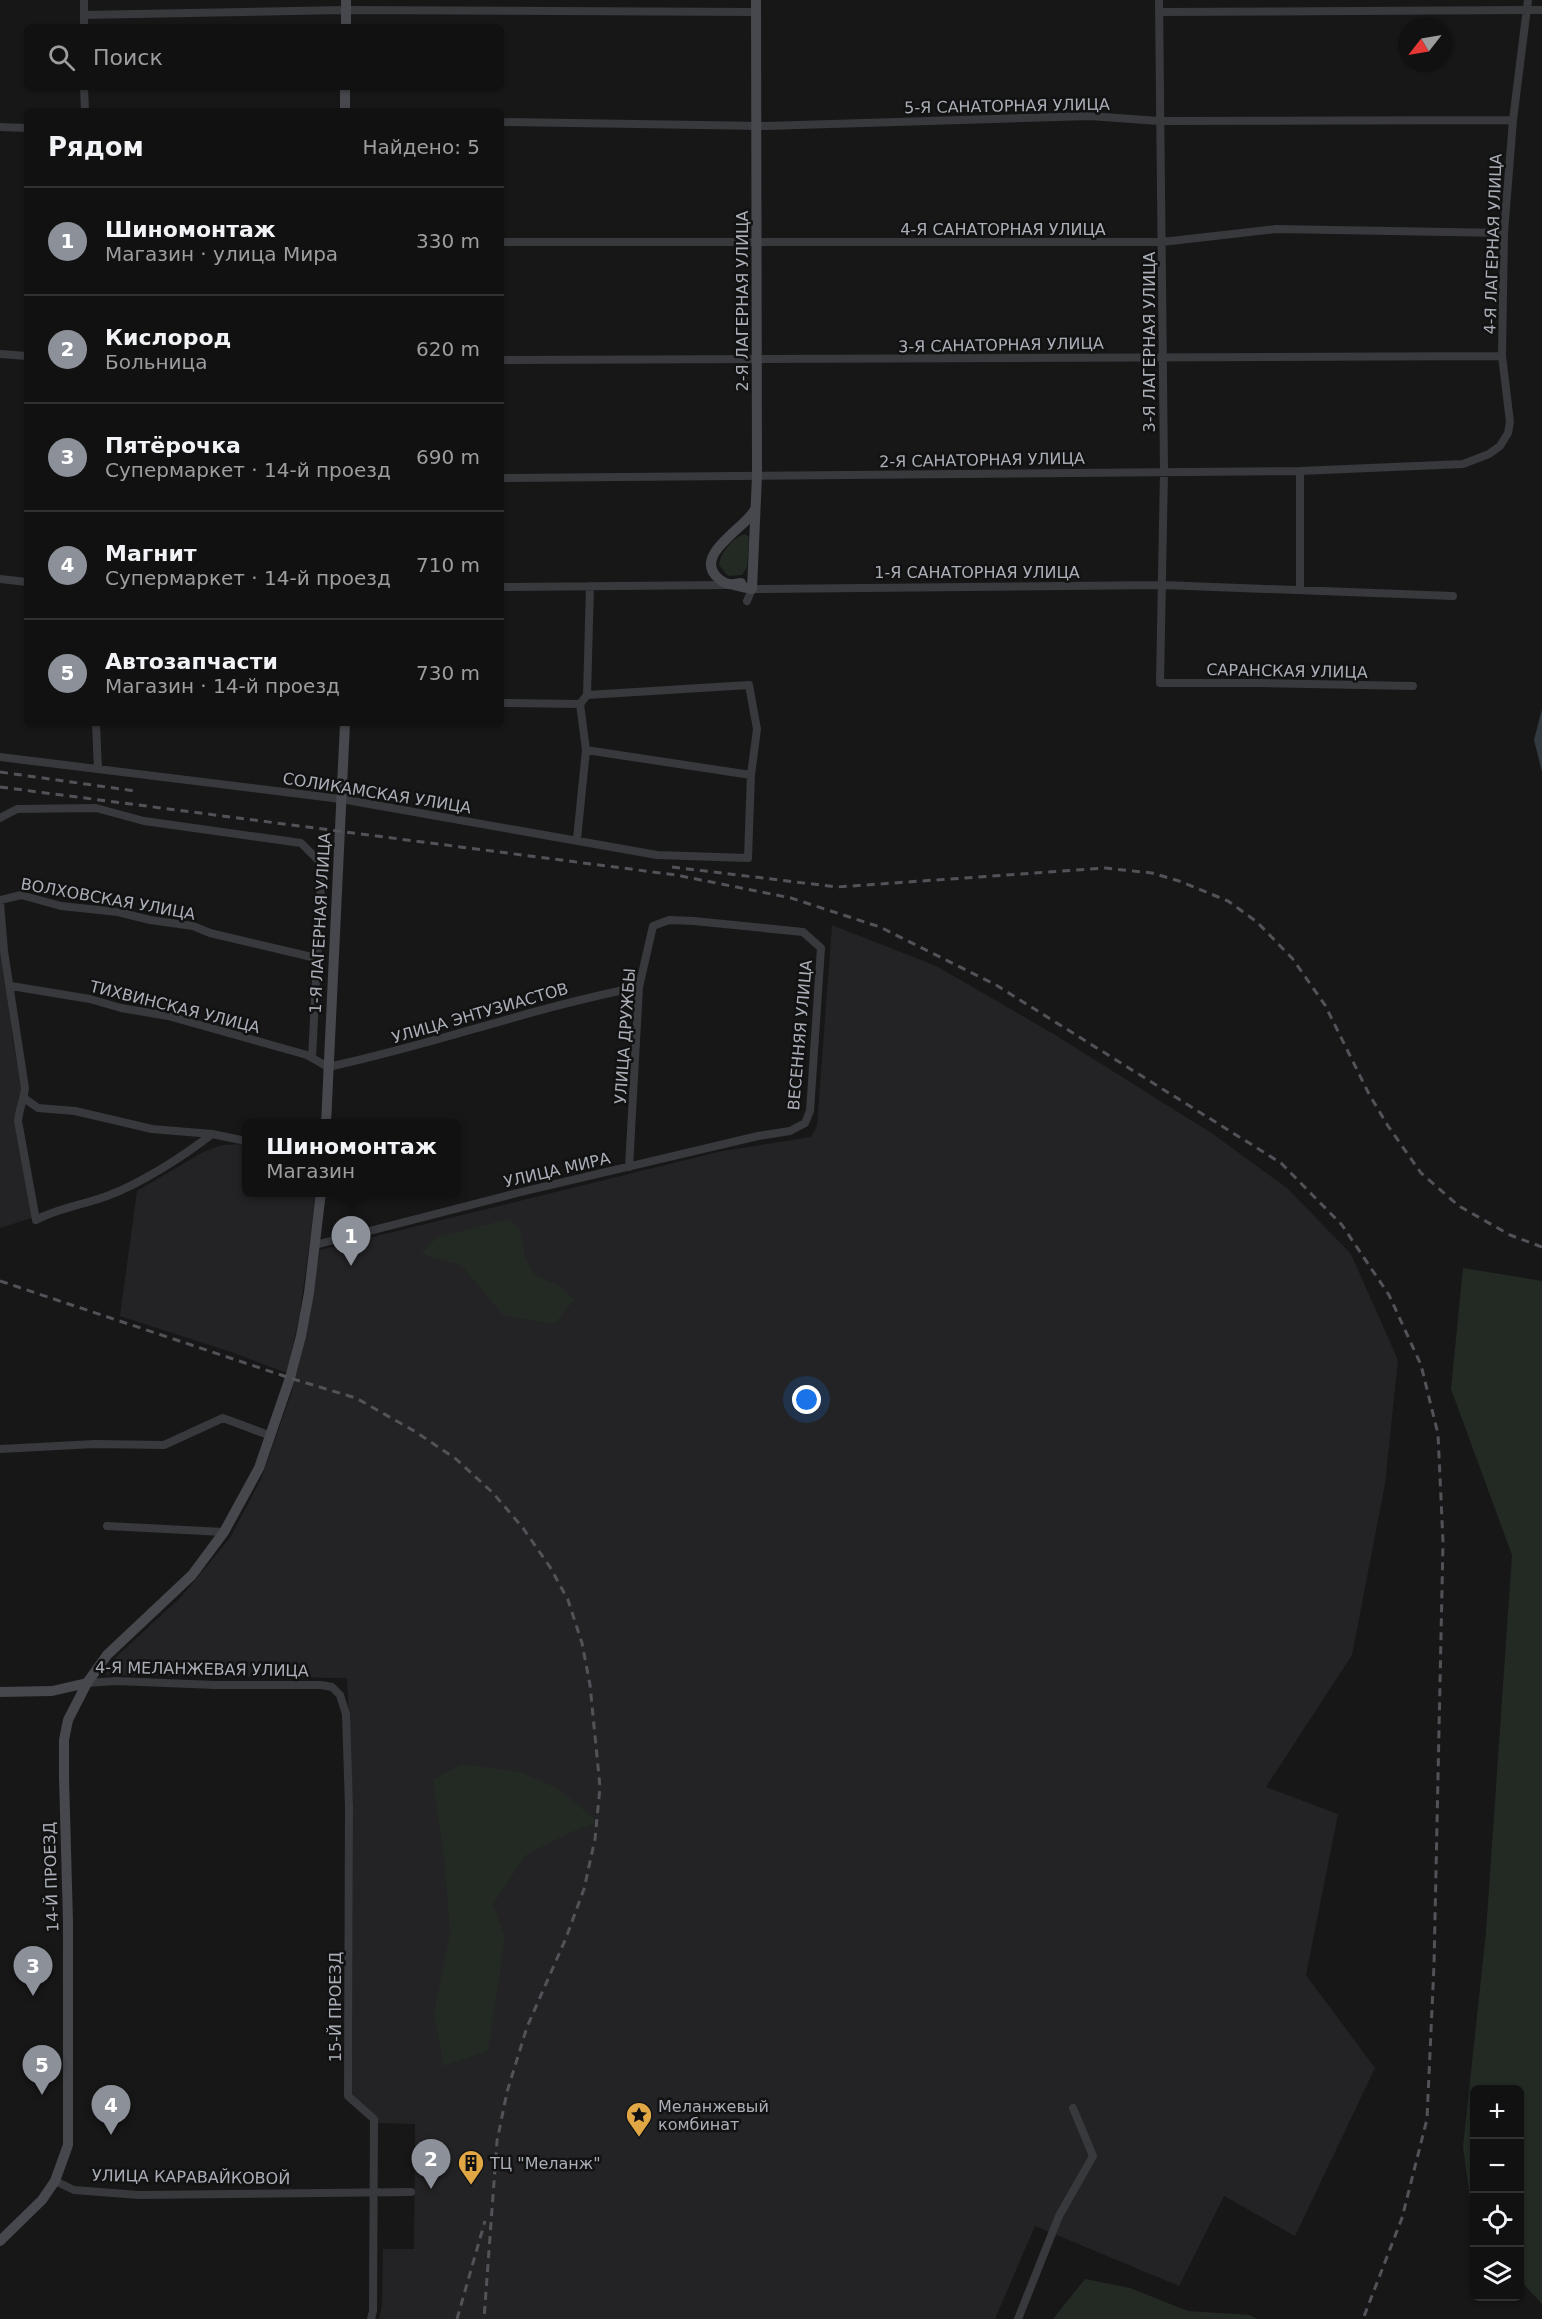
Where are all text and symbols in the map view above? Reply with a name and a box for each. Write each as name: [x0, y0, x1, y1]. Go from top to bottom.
north arrow: [1398, 18, 1452, 72]
search box: [24, 24, 504, 90]
icon: search: [45, 41, 78, 74]
text: Поиск: [93, 45, 163, 70]
street label: 5-Я САНАТОРНАЯ УЛИЦА: [904, 95, 1110, 117]
text: Рядом: [48, 132, 144, 162]
text: Найдено: 5: [362, 135, 480, 159]
street label: 4-Я ЛАГЕРНАЯ УЛИЦА: [1480, 153, 1506, 335]
street label: 2-Я ЛАГЕРНАЯ УЛИЦА: [733, 210, 752, 391]
text: Шиномонтаж: [105, 217, 276, 242]
street label: 4-Я САНАТОРНАЯ УЛИЦА: [900, 220, 1106, 239]
text: 1: [61, 229, 74, 253]
text: 330 m: [416, 229, 480, 253]
text: Магазин · улица Мира: [105, 242, 338, 266]
street label: 3-Я ЛАГЕРНАЯ УЛИЦА: [1140, 251, 1159, 432]
text: Кислород: [105, 325, 231, 350]
street label: 3-Я САНАТОРНАЯ УЛИЦА: [898, 334, 1104, 356]
text: 2: [61, 337, 74, 361]
text: 620 m: [416, 337, 480, 361]
text: Больница: [105, 350, 207, 374]
text: Пятёрочка: [105, 433, 241, 458]
text: 3: [61, 445, 74, 469]
text: 690 m: [416, 445, 480, 469]
street label: 2-Я САНАТОРНАЯ УЛИЦА: [879, 449, 1085, 471]
text: Супермаркет · 14-й проезд: [105, 458, 391, 482]
text: Магнит: [105, 541, 197, 566]
text: 4: [61, 553, 74, 577]
text: 710 m: [416, 553, 480, 577]
street label: 1-Я САНАТОРНАЯ УЛИЦА: [874, 563, 1080, 582]
text: Супермаркет · 14-й проезд: [105, 566, 391, 590]
text: Автозапчасти: [105, 649, 278, 674]
street label: САРАНСКАЯ УЛИЦА: [1206, 660, 1368, 682]
text: 5: [61, 661, 74, 685]
text: 730 m: [416, 661, 480, 685]
text: Магазин · 14-й проезд: [105, 674, 340, 698]
street label: СОЛИКАМСКАЯ УЛИЦА: [281, 769, 473, 817]
street label: 1-Я ЛАГЕРНАЯ УЛИЦА: [306, 832, 334, 1014]
street label: ВОЛХОВСКАЯ УЛИЦА: [19, 874, 197, 924]
street label: ВЕСЕННЯЯ УЛИЦА: [784, 959, 816, 1111]
street label: УЛИЦА ДРУЖБЫ: [611, 967, 639, 1105]
street label: ТИХВИНСКАЯ УЛИЦА: [87, 976, 262, 1037]
street label: УЛИЦА ЭНТУЗИАСТОВ: [390, 979, 570, 1047]
popup: [242, 1119, 461, 1197]
text: Шиномонтаж: [266, 1134, 437, 1159]
street label: УЛИЦА МИРА: [502, 1149, 612, 1191]
text: Магазин: [266, 1159, 355, 1183]
pin: 1: [332, 1216, 370, 1266]
your location: [792, 1385, 821, 1414]
street label: 4-Я МЕЛАНЖЕВАЯ УЛИЦА: [95, 1658, 309, 1680]
street label: 14-Й ПРОЕЗД: [40, 1822, 62, 1932]
pin: 3: [14, 1946, 52, 1996]
street label: 15-Й ПРОЕЗД: [326, 1952, 345, 2062]
pin: 5: [22, 2046, 62, 2095]
map controls: [1470, 2085, 1524, 2301]
button: +: [1470, 2085, 1524, 2139]
pin: 4: [92, 2086, 130, 2135]
place label: Меланжевый комбинат: [658, 2097, 769, 2134]
place icon: Меланжевый комбинат: [624, 2100, 654, 2138]
button: −: [1470, 2139, 1524, 2193]
pin: 2: [412, 2140, 450, 2189]
building icon: ТЦ "Меланж": [456, 2148, 486, 2186]
place label: ТЦ "Меланж": [489, 2154, 601, 2173]
street label: УЛИЦА КАРАВАЙКОВОЙ: [92, 2166, 290, 2188]
button: locate: [1470, 2193, 1524, 2247]
button: layers: [1470, 2247, 1524, 2301]

